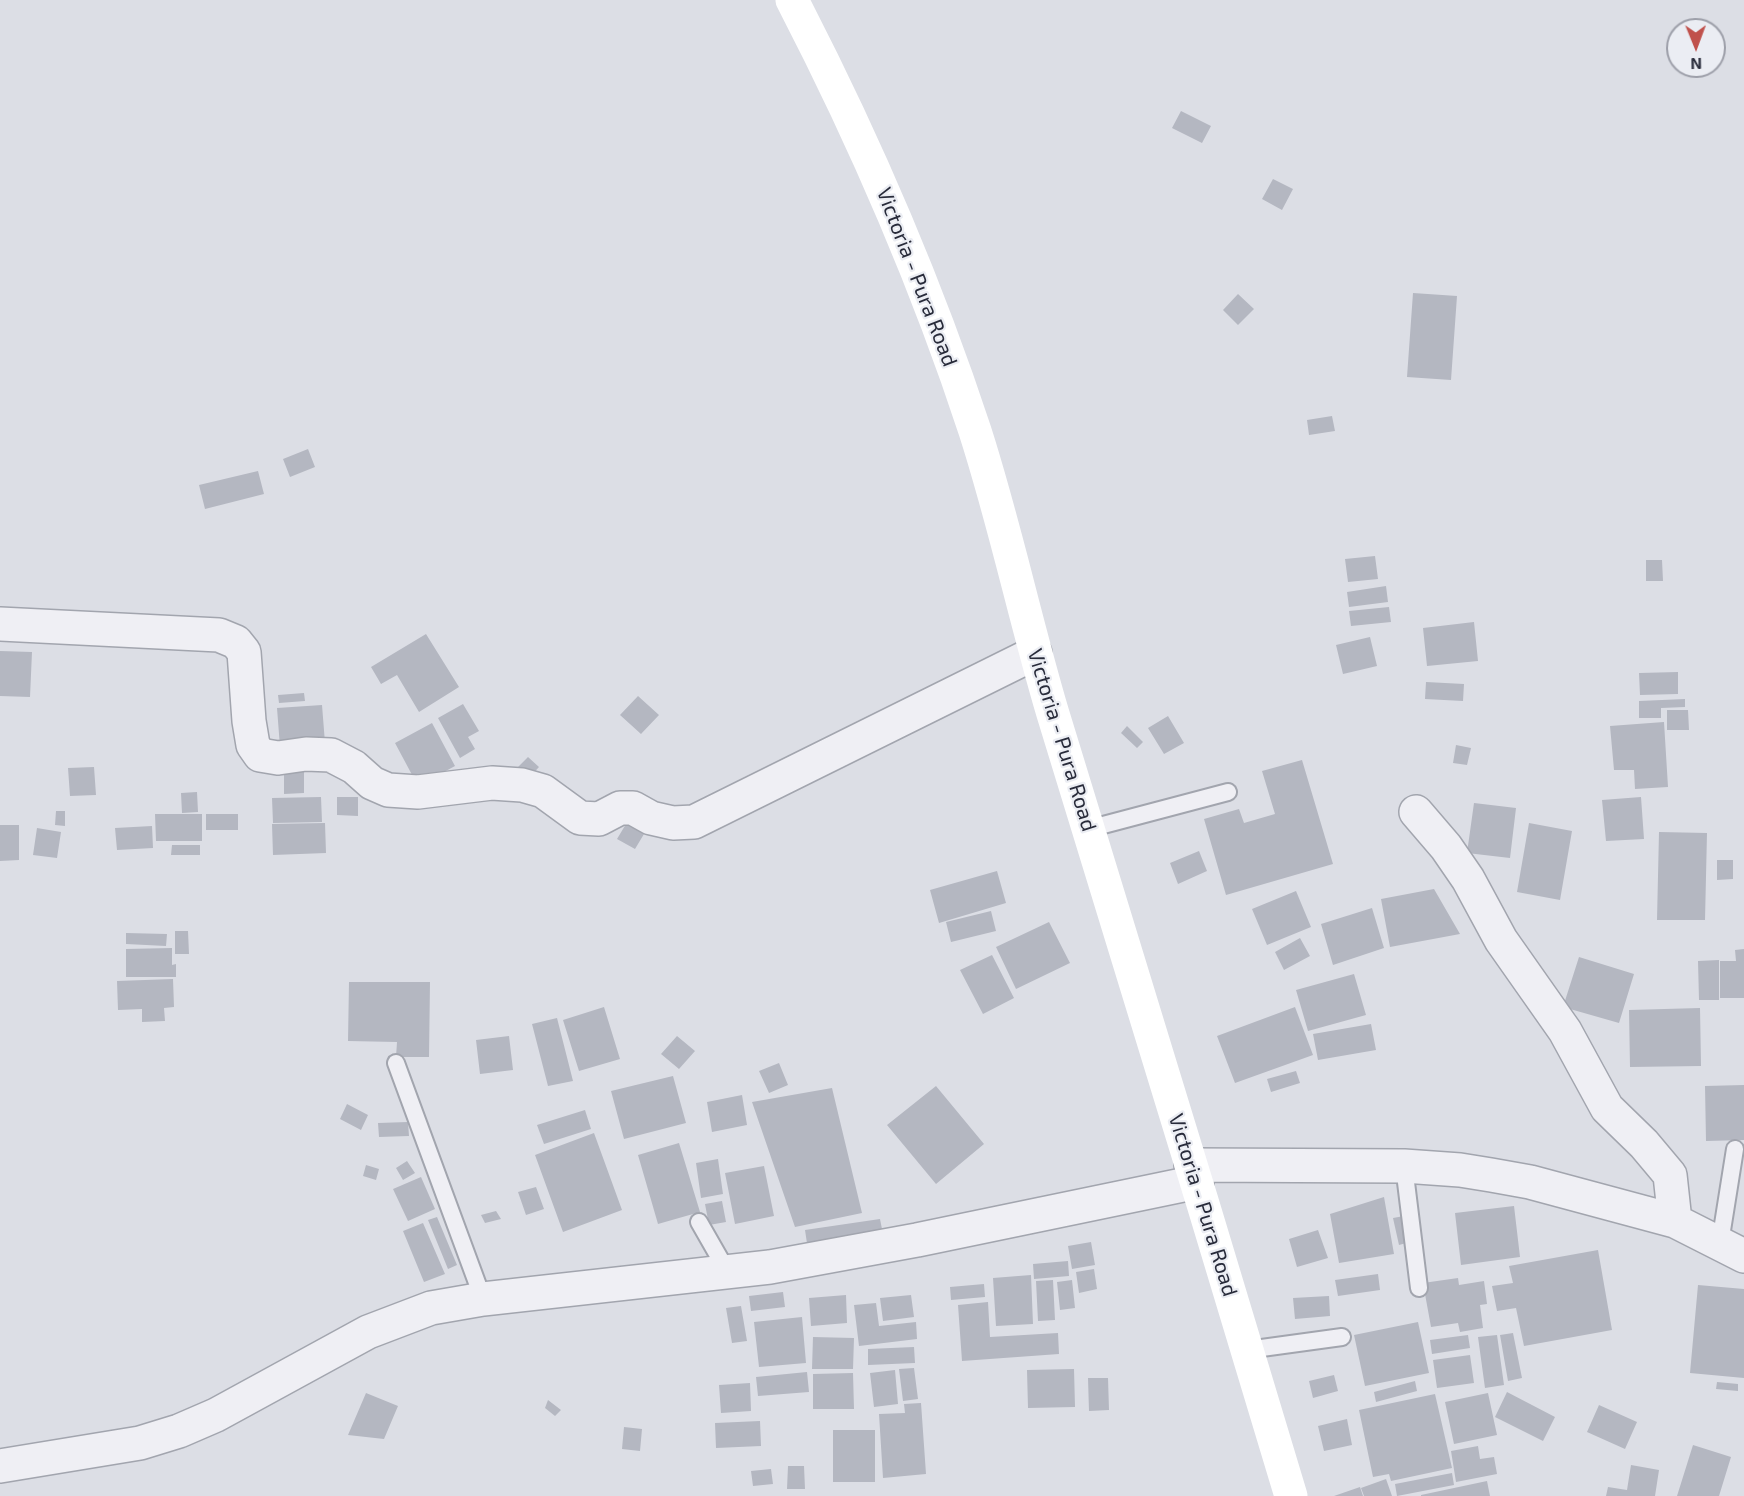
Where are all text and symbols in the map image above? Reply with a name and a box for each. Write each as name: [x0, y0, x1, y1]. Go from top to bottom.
north arrow: [1666, 18, 1726, 78]
text: N: [1690, 55, 1702, 74]
street label: Victoria - Pura Road: [871, 184, 963, 370]
street label: Victoria - Pura Road: [1022, 646, 1102, 834]
street label: Victoria - Pura Road: [1163, 1111, 1243, 1299]

